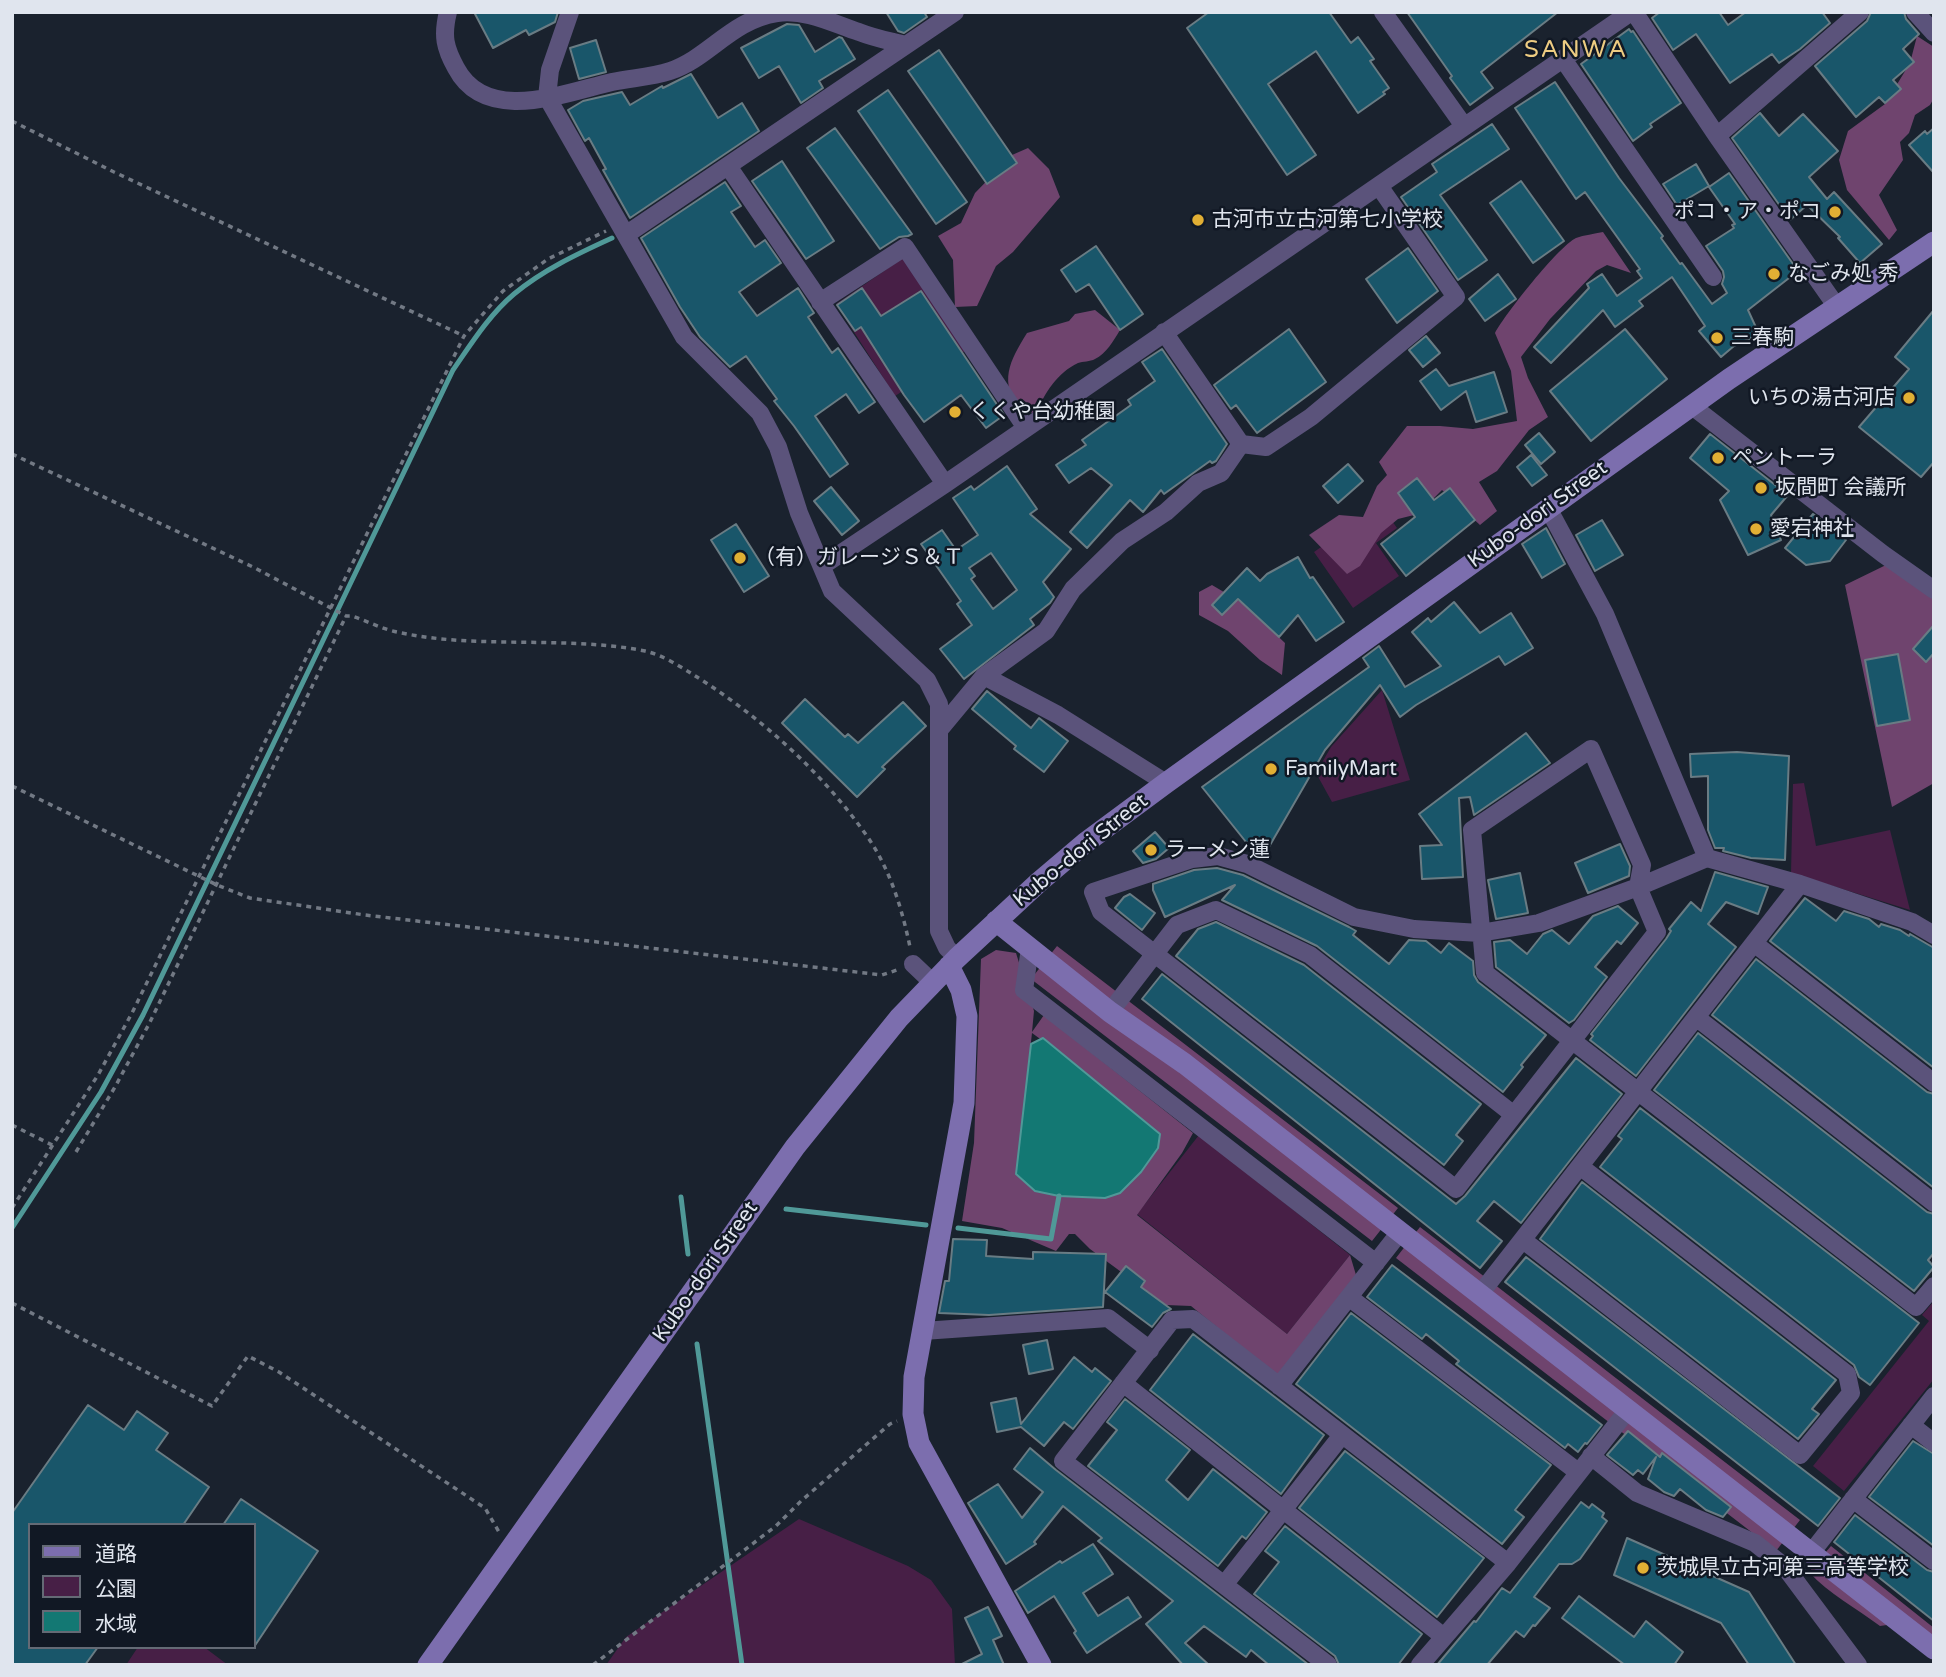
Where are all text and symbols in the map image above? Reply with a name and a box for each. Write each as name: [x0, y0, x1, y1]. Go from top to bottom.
district label: SANWA: [1525, 37, 1627, 65]
place label: ポコ・ア・ポコ: [1674, 199, 1821, 225]
marker: ポコ・ア・ポコ: [1827, 204, 1843, 220]
place label: 古河市立古河第七小学校: [1212, 207, 1443, 233]
marker: 古河市立古河第七小学校: [1190, 212, 1206, 228]
place label: なごみ処 秀: [1788, 261, 1898, 287]
marker: なごみ処 秀: [1766, 266, 1782, 282]
place label: 三春駒: [1731, 325, 1794, 351]
marker: 三春駒: [1709, 330, 1725, 346]
place label: いちの湯古河店: [1748, 385, 1895, 411]
marker: いちの湯古河店: [1901, 390, 1917, 406]
place label: くくや台幼稚園: [969, 399, 1116, 425]
marker: くくや台幼稚園: [947, 404, 963, 420]
place label: ペントーラ: [1732, 445, 1837, 471]
marker: ペントーラ: [1710, 450, 1726, 466]
street label: Kubo-dori Street: [1463, 456, 1613, 574]
place label: 坂間町 会議所: [1775, 475, 1906, 501]
marker: 坂間町 会議所: [1753, 480, 1769, 496]
place label: 愛宕神社: [1770, 516, 1854, 542]
marker: 愛宕神社: [1748, 521, 1764, 537]
place label: （有）ガレージＳ＆Ｔ: [754, 545, 964, 571]
marker: （有）ガレージＳ＆Ｔ: [732, 550, 748, 566]
place label: FamilyMart: [1285, 756, 1397, 782]
marker: FamilyMart: [1263, 761, 1279, 777]
street label: Kubo-dori Street: [1008, 789, 1154, 913]
place label: ラーメン蓮: [1165, 837, 1270, 863]
marker: ラーメン蓮: [1143, 842, 1159, 858]
street label: Kubo-dori Street: [648, 1197, 764, 1347]
legend: [28, 1523, 256, 1649]
text: 道路: [95, 1542, 137, 1567]
place label: 茨城県立古河第三高等学校: [1657, 1555, 1909, 1581]
marker: 茨城県立古河第三高等学校: [1635, 1560, 1651, 1576]
text: 公園: [95, 1577, 137, 1602]
text: 水域: [95, 1612, 137, 1637]

